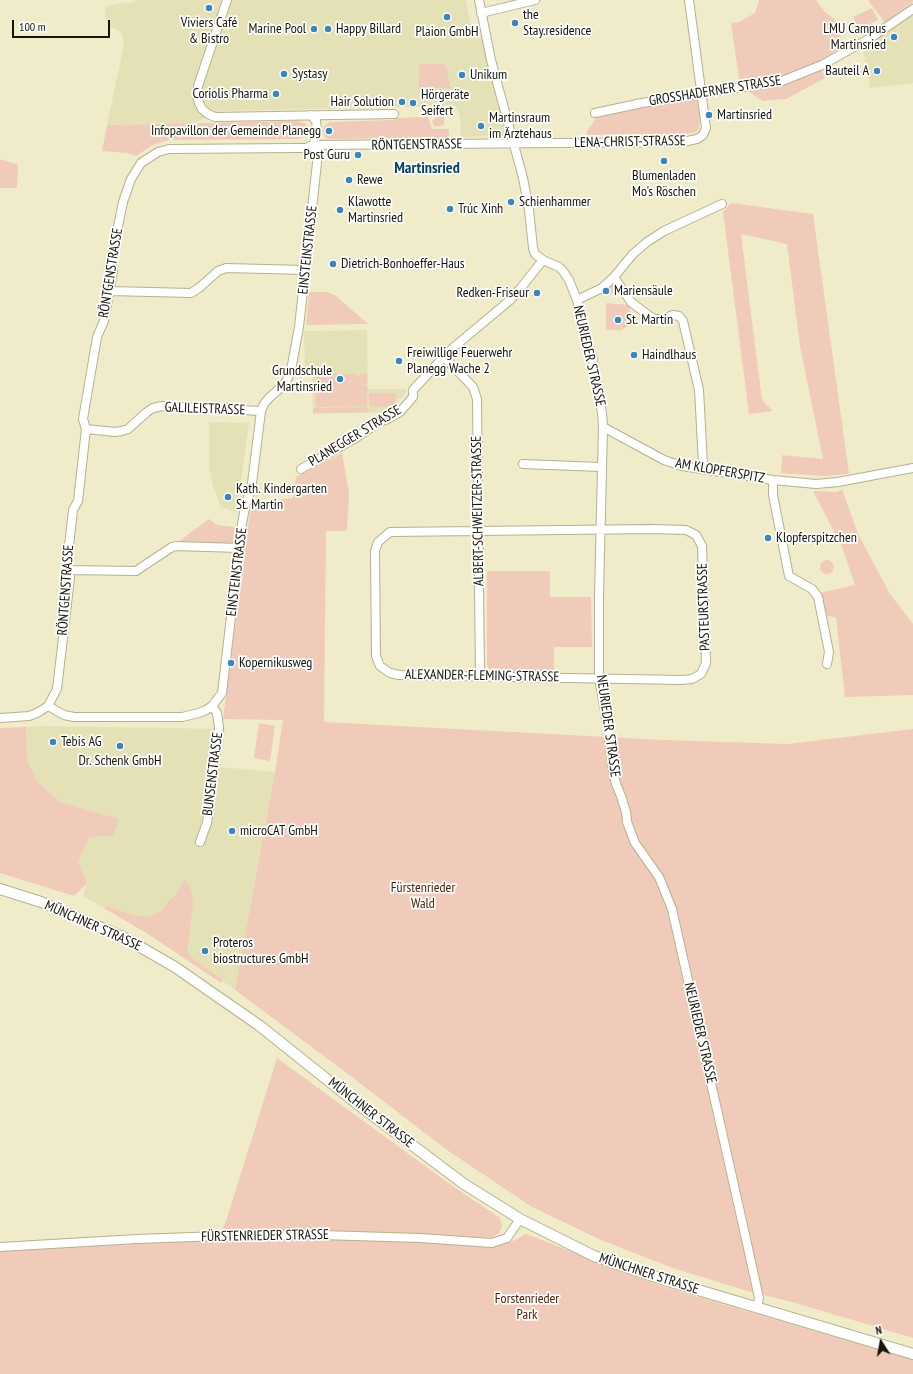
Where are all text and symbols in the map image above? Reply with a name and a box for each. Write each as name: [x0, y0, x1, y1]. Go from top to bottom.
marker: Viviers Café & Bistro: [204, 3, 214, 13]
place label: the Stay.residence: [523, 7, 591, 40]
scale bar: [14, 12, 112, 38]
marker: Plaion GmbH: [442, 12, 452, 22]
place label: Viviers Café & Bistro: [181, 15, 237, 48]
marker: the Stay.residence: [510, 18, 520, 28]
text: 100 m: [19, 19, 46, 34]
place label: Marine Pool: [248, 21, 306, 37]
place label: Happy Billard: [336, 21, 401, 37]
place label: LMU Campus Martinsried: [823, 21, 886, 54]
marker: Marine Pool: [309, 24, 319, 34]
marker: Happy Billard: [323, 24, 333, 34]
place label: Plaion GmbH: [416, 24, 478, 40]
marker: LMU Campus Martinsried: [889, 32, 899, 42]
place label: Bauteil A: [825, 63, 869, 79]
place label: Systasy: [292, 66, 327, 82]
marker: Bauteil A: [872, 66, 882, 76]
place label: Unikum: [470, 67, 507, 83]
marker: Systasy: [279, 69, 289, 79]
marker: Unikum: [457, 70, 467, 80]
street label: GROSSHADERNER STRASSE: [648, 72, 782, 110]
place label: Coriolis Pharma: [192, 86, 268, 102]
place label: Hörgeräte Seifert: [421, 87, 469, 120]
marker: Coriolis Pharma: [271, 89, 281, 99]
place label: Hair Solution: [331, 94, 394, 110]
marker: Hair Solution: [397, 97, 407, 107]
marker: Hörgeräte Seifert: [408, 98, 418, 108]
place label: Martinsried: [717, 107, 772, 123]
place label: Martinsraum im Ärztehaus: [489, 110, 552, 142]
marker: Martinsried: [704, 110, 714, 120]
marker: Martinsraum im Ärztehaus: [476, 121, 486, 131]
place label: Infopavillon der Gemeinde Planegg: [151, 123, 321, 139]
marker: Infopavillon der Gemeinde Planegg: [324, 126, 334, 136]
street label: LENA-CHRIST-STRASSE: [574, 133, 686, 151]
street label: RÖNTGENSTRASSE: [371, 136, 463, 154]
place label: Post Guru: [304, 147, 350, 163]
marker: Post Guru: [353, 150, 363, 160]
marker: Blumenladen Mo's Röschen: [659, 156, 669, 166]
district label: Martinsried: [394, 158, 460, 178]
place label: Blumenladen Mo's Röschen: [632, 168, 696, 200]
place label: Rewe: [357, 172, 383, 188]
marker: Rewe: [344, 175, 354, 185]
place label: Klawotte Martinsried: [348, 194, 403, 226]
place label: Schienhammer: [519, 194, 591, 210]
marker: Schienhammer: [506, 197, 516, 207]
place label: Trúc Xinh: [458, 201, 503, 217]
marker: Trúc Xinh: [445, 204, 455, 214]
street label: EINSTEINSTRASSE: [295, 205, 321, 295]
marker: Klawotte Martinsried: [335, 205, 345, 215]
street label: RÖNTGENSTRASSE: [96, 227, 126, 319]
place label: Dietrich-Bonhoeffer-Haus: [341, 256, 465, 272]
marker: Dietrich-Bonhoeffer-Haus: [328, 259, 338, 269]
place label: Mariensäule: [614, 283, 673, 299]
place label: Redken-Friseur: [457, 285, 529, 301]
marker: Mariensäule: [601, 286, 611, 296]
marker: Redken-Friseur: [532, 288, 542, 298]
street label: NEURIEDER STRASSE: [569, 304, 609, 408]
place label: St. Martin: [626, 312, 673, 328]
marker: St. Martin: [613, 315, 623, 325]
place label: Freiwillige Feuerwehr Planegg Wache 2: [407, 345, 512, 378]
place label: Haindlhaus: [642, 347, 696, 363]
marker: Haindlhaus: [629, 350, 639, 360]
marker: Freiwillige Feuerwehr Planegg Wache 2: [394, 356, 404, 366]
place label: Grundschule Martinsried: [272, 363, 332, 396]
marker: Grundschule Martinsried: [335, 374, 345, 384]
street label: GALILEISTRASSE: [164, 399, 246, 419]
street label: PLANEGGER STRASSE: [306, 402, 404, 470]
street label: ALBERT-SCHWEITZER-STRASSE: [468, 436, 488, 586]
street label: AM KLOPFERSPITZ: [674, 455, 766, 487]
place label: Kath. Kindergarten St. Martin: [236, 481, 327, 514]
marker: Kath. Kindergarten St. Martin: [223, 492, 233, 502]
street label: EINSTEINSTRASSE: [223, 527, 251, 617]
place label: Klopferspitzchen: [776, 530, 857, 546]
marker: Klopferspitzchen: [763, 533, 773, 543]
street label: RÖNTGENSTRASSE: [54, 544, 78, 636]
street label: PASTEURSTRASSE: [694, 563, 714, 651]
place label: Kopernikusweg: [239, 655, 312, 671]
marker: Kopernikusweg: [226, 658, 236, 668]
street label: ALEXANDER-FLEMING-STRASSE: [405, 666, 559, 686]
street label: NEURIEDER STRASSE: [593, 674, 623, 778]
street label: BUNSENSTRASSE: [200, 731, 226, 817]
place label: Tebis AG: [61, 734, 102, 750]
marker: Tebis AG: [48, 737, 58, 747]
marker: Dr. Schenk GmbH: [115, 741, 125, 751]
place label: Dr. Schenk GmbH: [79, 753, 161, 769]
place label: microCAT GmbH: [240, 823, 318, 839]
marker: microCAT GmbH: [227, 826, 237, 836]
park label: Fürstenrieder Wald: [391, 880, 455, 912]
street label: MÜNCHNER STRASSE: [42, 897, 144, 955]
place label: Proteros biostructures GmbH: [213, 935, 308, 968]
marker: Proteros biostructures GmbH: [200, 946, 210, 956]
street label: NEURIEDER STRASSE: [680, 981, 720, 1085]
street label: MÜNCHNER STRASSE: [325, 1074, 417, 1152]
street label: FÜRSTENRIEDER STRASSE: [201, 1226, 329, 1246]
street label: MÜNCHNER STRASSE: [597, 1250, 701, 1298]
park label: Forstenrieder Park: [495, 1291, 559, 1324]
north arrow: [861, 1322, 901, 1362]
text: N: [874, 1323, 883, 1338]

